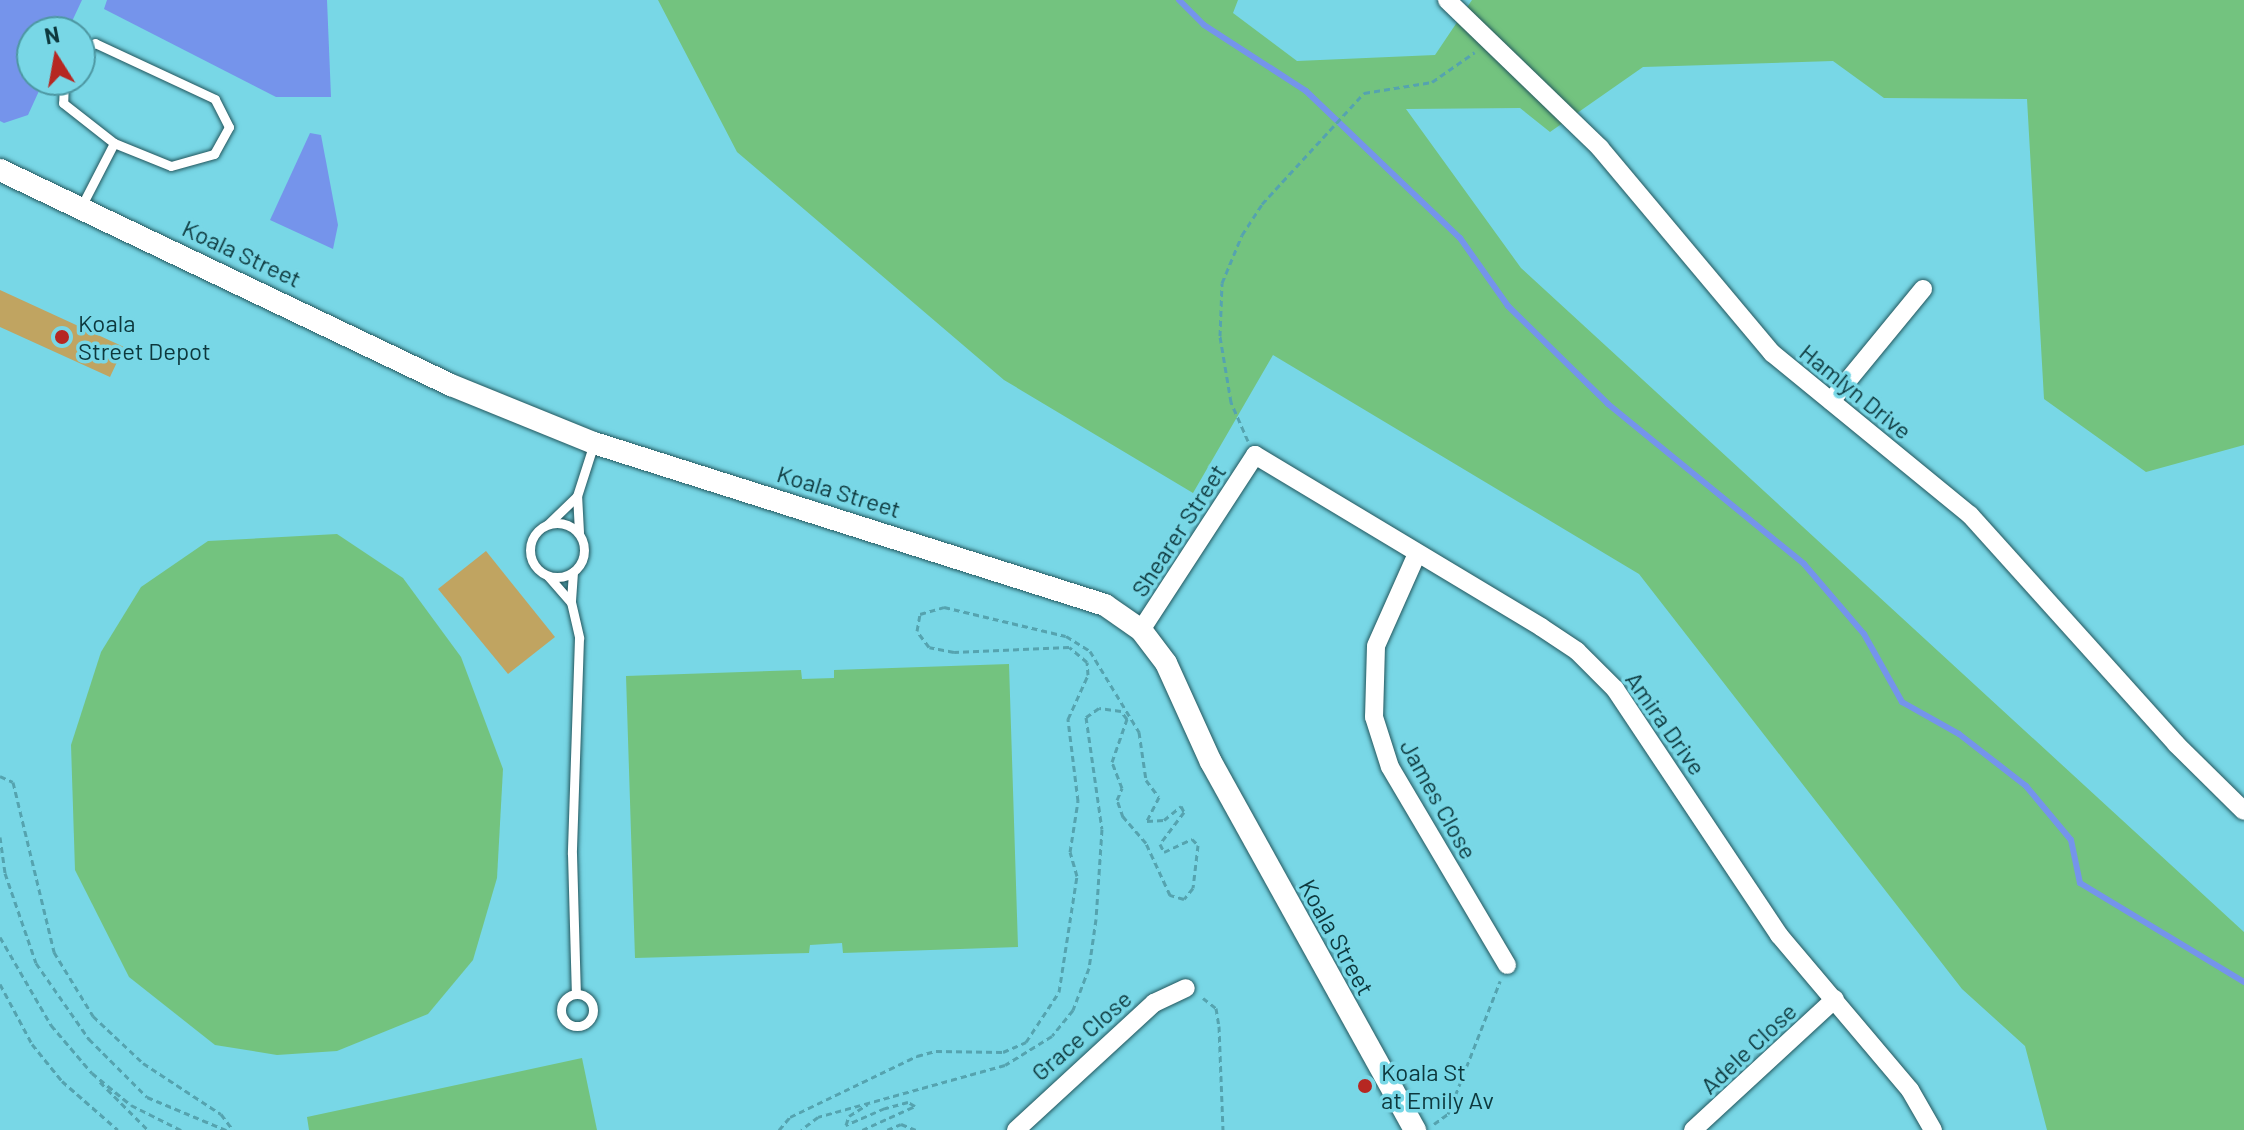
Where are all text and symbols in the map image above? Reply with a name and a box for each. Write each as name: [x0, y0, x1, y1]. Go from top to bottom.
north arrow: [16, 16, 96, 96]
text: N: [42, 20, 61, 49]
street label: Koala Street: [178, 213, 306, 293]
place label: Koala Street Depot: [78, 309, 211, 365]
marker: Koala Street Depot: [53, 328, 71, 346]
street label: Hamlyn Drive: [1794, 337, 1918, 445]
street label: Shearer Street: [1124, 458, 1232, 602]
street label: Koala Street: [774, 459, 904, 523]
street label: Amira Drive: [1620, 666, 1712, 780]
street label: James Close: [1394, 734, 1484, 864]
street label: Koala Street: [1293, 874, 1381, 1000]
street label: Grace Close: [1025, 984, 1137, 1086]
street label: Adele Close: [1694, 996, 1802, 1100]
place label: Koala St at Emily Av: [1381, 1058, 1494, 1114]
marker: Koala St at Emily Av: [1356, 1077, 1374, 1095]

